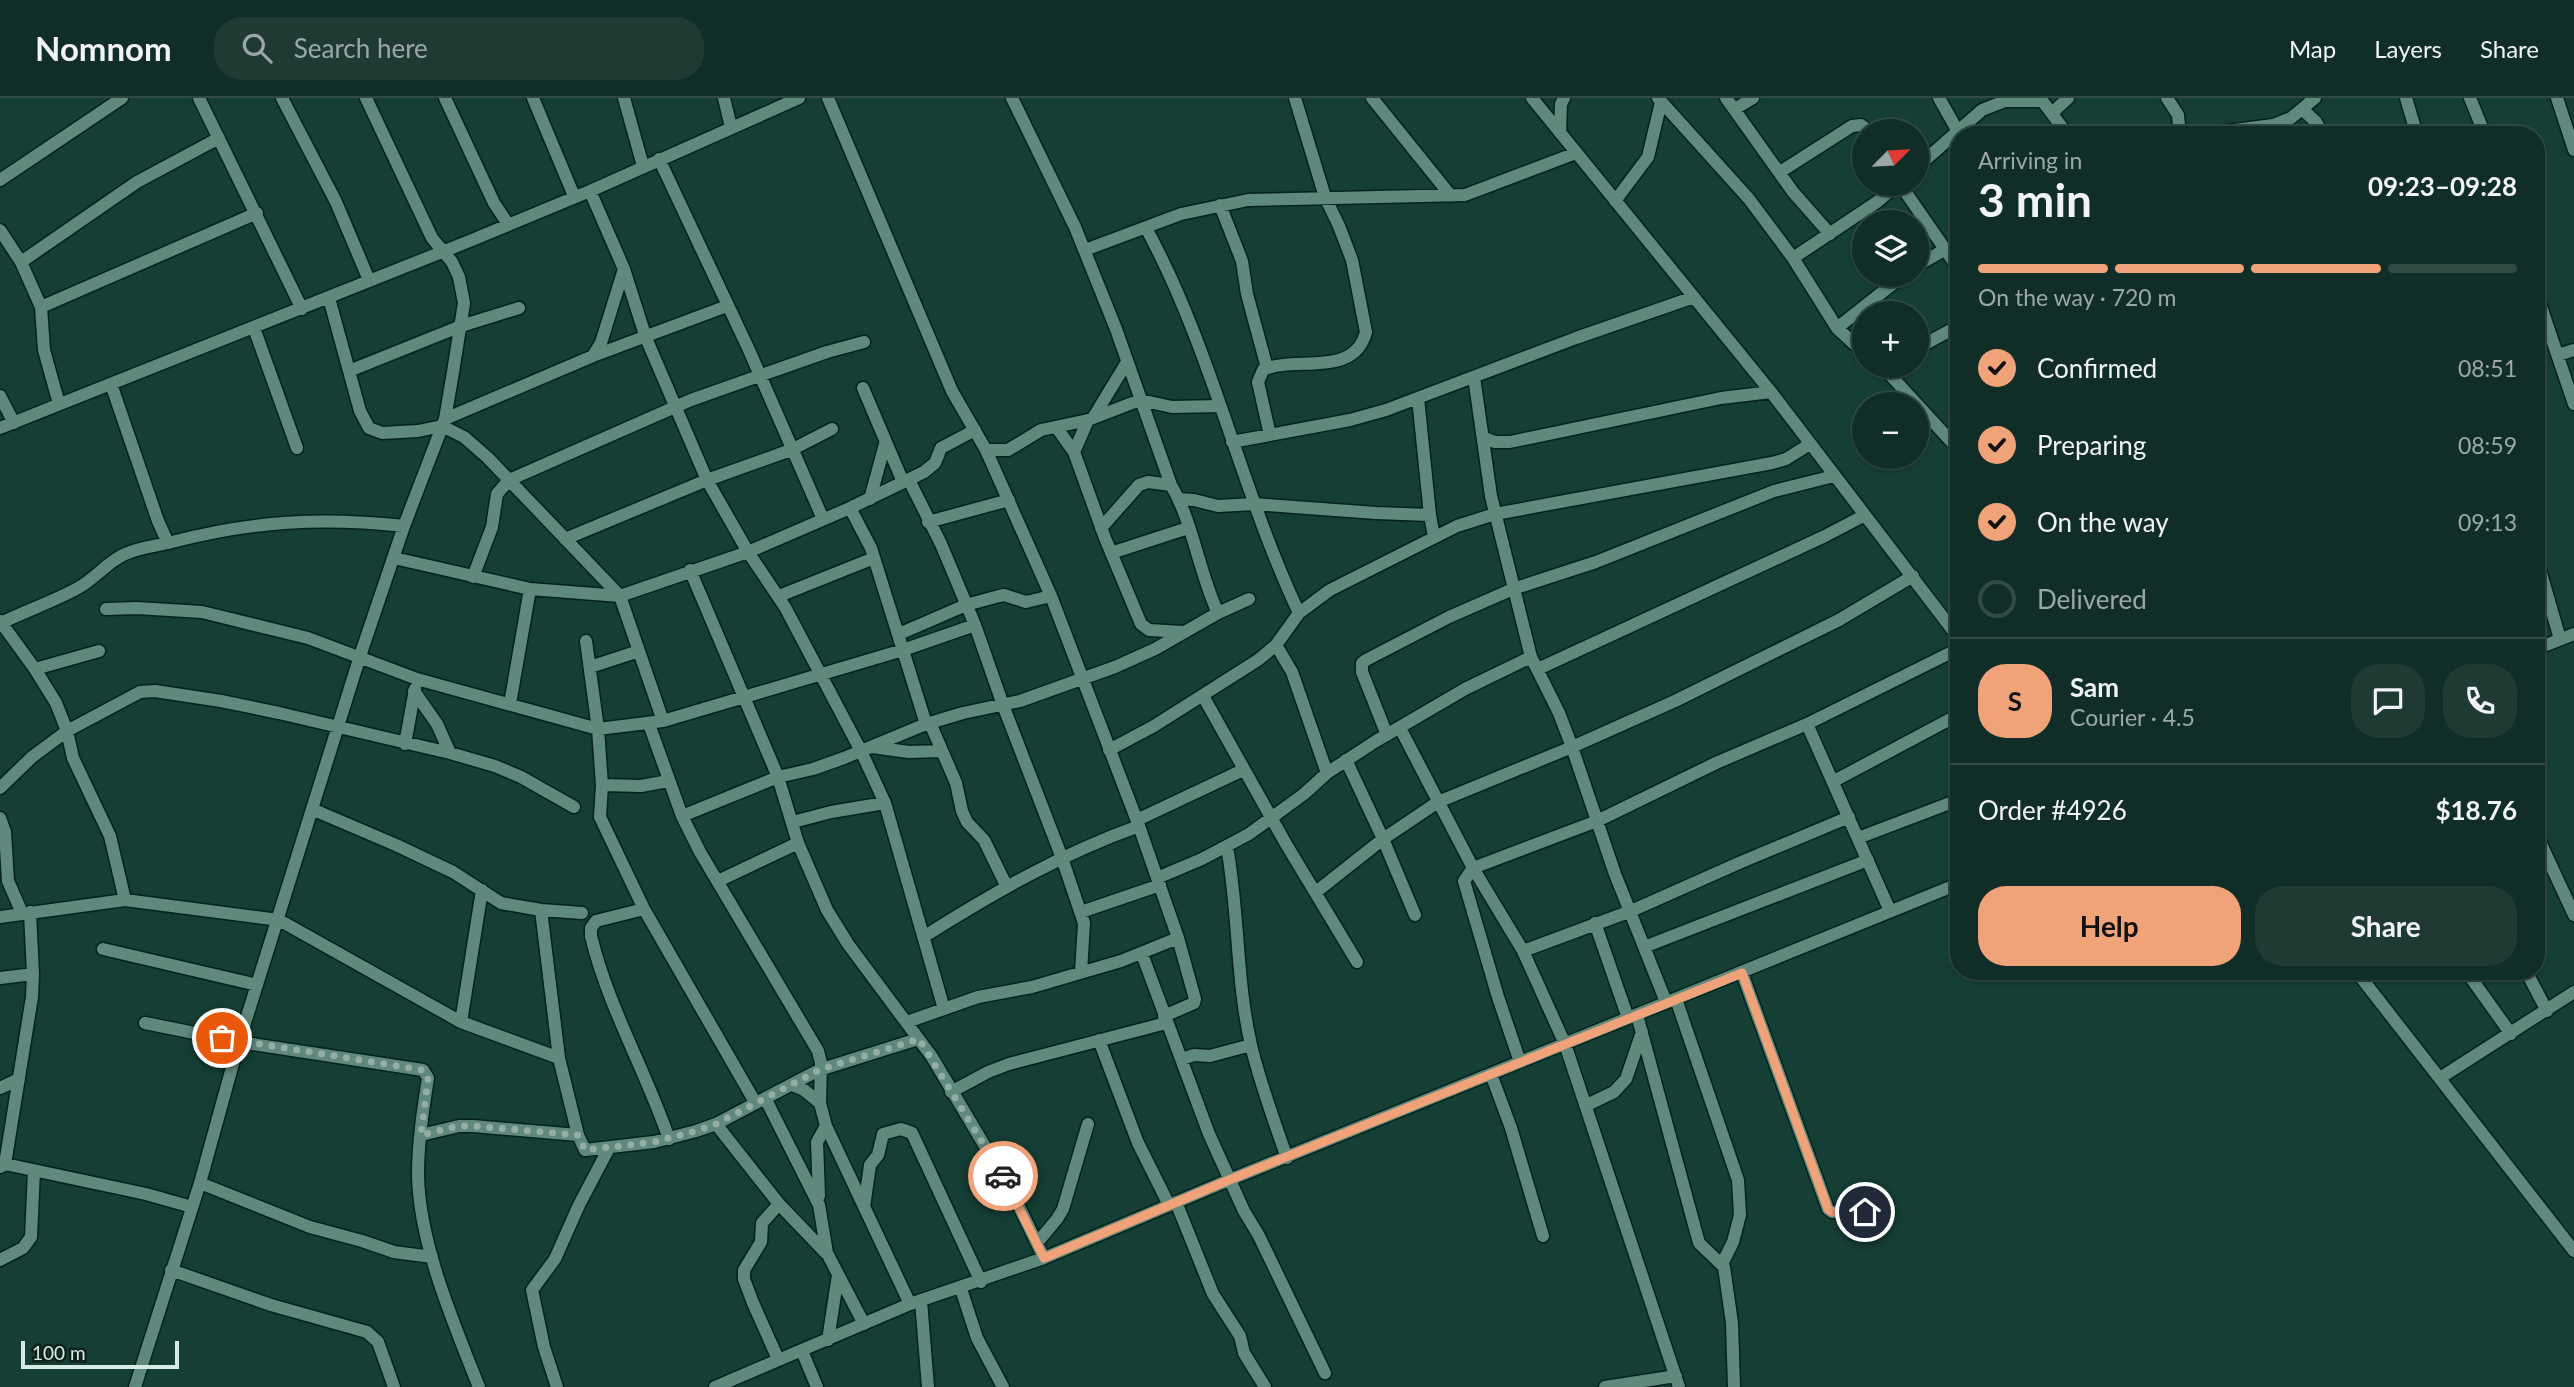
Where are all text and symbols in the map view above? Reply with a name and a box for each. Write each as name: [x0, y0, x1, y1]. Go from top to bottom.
search box: [214, 17, 704, 80]
text: Nomnom: [35, 28, 172, 68]
icon: search: [238, 29, 276, 67]
text: Search here: [294, 32, 428, 64]
text: Map: [2289, 34, 2336, 63]
text: Layers: [2374, 34, 2442, 63]
text: Share: [2480, 34, 2539, 63]
north arrow: [1852, 119, 1928, 196]
map controls: [1852, 119, 1929, 469]
text: Arriving in: [1978, 146, 2082, 174]
text: 09:23–09:28: [2368, 170, 2517, 202]
text: 3 min: [1978, 172, 2092, 227]
button: layers: [1852, 210, 1929, 287]
text: On the way · 720 m: [1978, 283, 2177, 311]
button: +: [1852, 301, 1929, 378]
icon: check: [1978, 349, 2016, 387]
text: Confirmed: [2037, 352, 2157, 384]
text: 08:51: [2458, 354, 2517, 382]
button: −: [1852, 392, 1929, 469]
icon: check: [1978, 426, 2016, 464]
text: Preparing: [2037, 429, 2146, 461]
text: 08:59: [2458, 431, 2517, 459]
icon: check: [1978, 503, 2016, 541]
text: On the way: [2037, 506, 2169, 538]
text: 09:13: [2458, 508, 2517, 536]
text: Delivered: [2037, 583, 2147, 615]
button: chat: [2351, 664, 2425, 738]
button: phone: [2443, 664, 2517, 738]
text: Sam: [2070, 671, 2119, 703]
text: S: [2008, 685, 2022, 717]
text: Courier · 4.5: [2070, 703, 2195, 731]
text: Order #4926: [1978, 794, 2127, 826]
text: $18.76: [2435, 794, 2517, 826]
button: Help: [1978, 886, 2241, 966]
button: Share: [2255, 886, 2517, 966]
pin: [192, 1008, 252, 1068]
icon: bag: [203, 1019, 241, 1057]
courier: [968, 1141, 1038, 1211]
icon: car: [984, 1157, 1022, 1195]
pin: [1835, 1182, 1895, 1242]
icon: home: [1846, 1193, 1884, 1231]
scale bar: [21, 1338, 178, 1370]
text: 100 m: [32, 1341, 86, 1364]

